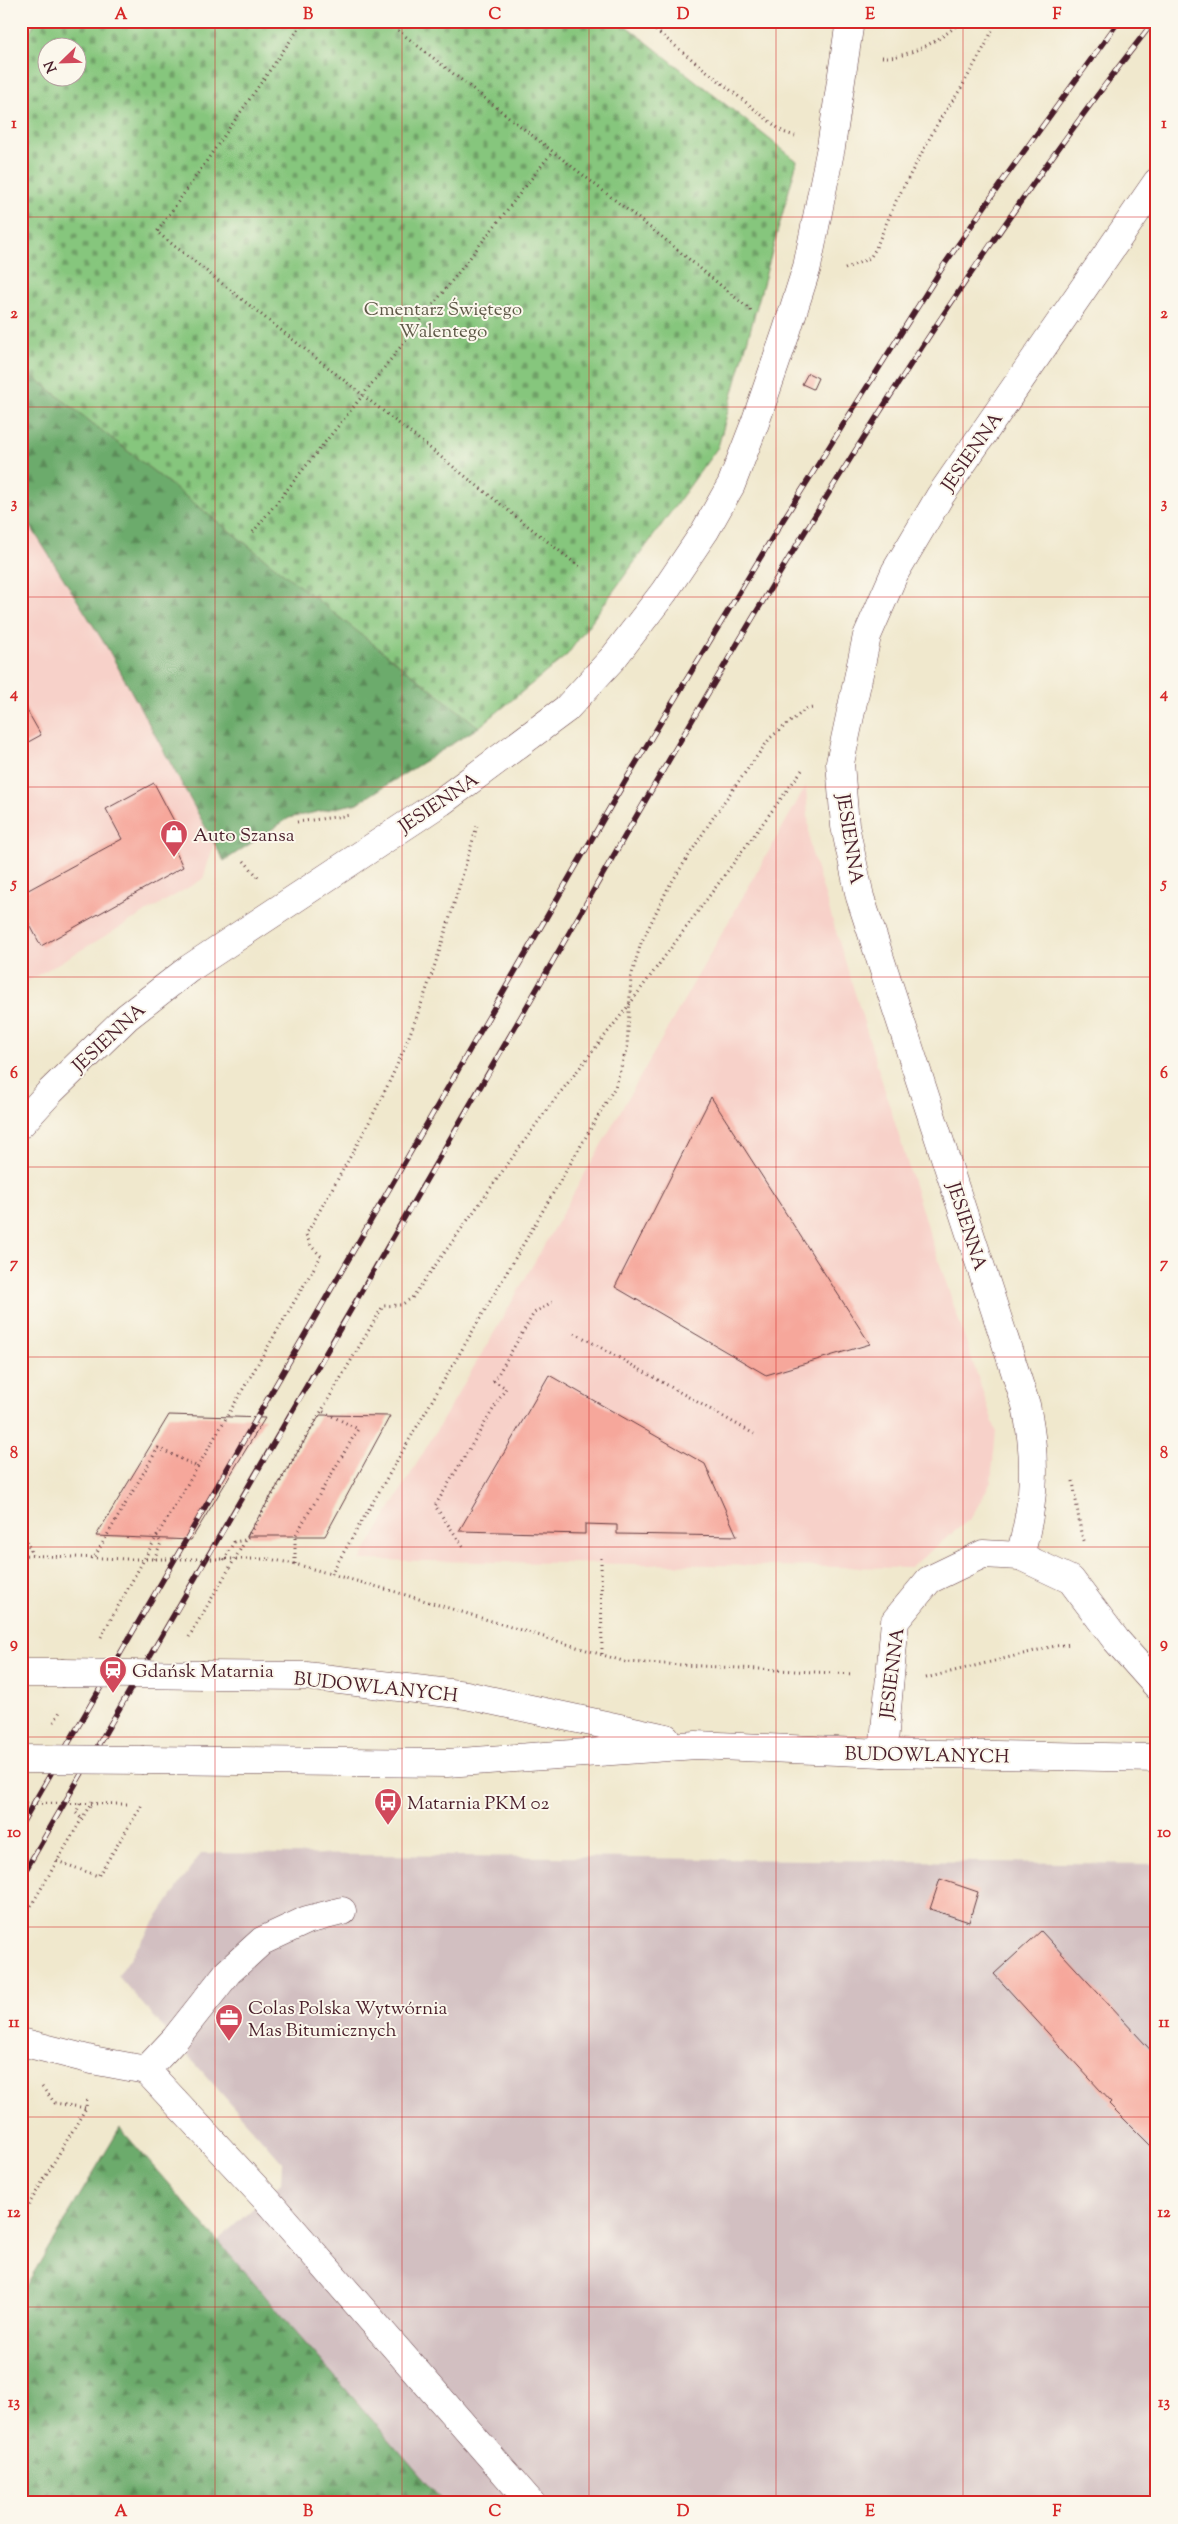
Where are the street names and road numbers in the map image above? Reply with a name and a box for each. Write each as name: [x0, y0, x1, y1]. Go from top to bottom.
street label: JESIENNA: [935, 407, 1011, 498]
street label: JESIENNA: [393, 767, 485, 841]
street label: JESIENNA: [828, 791, 869, 887]
street label: JESIENNA: [66, 997, 153, 1081]
street label: JESIENNA: [938, 1178, 993, 1275]
street label: JESIENNA: [874, 1626, 913, 1721]
street label: BUDOWLANYCH: [292, 1666, 459, 1711]
street label: BUDOWLANYCH: [844, 1742, 1010, 1771]

